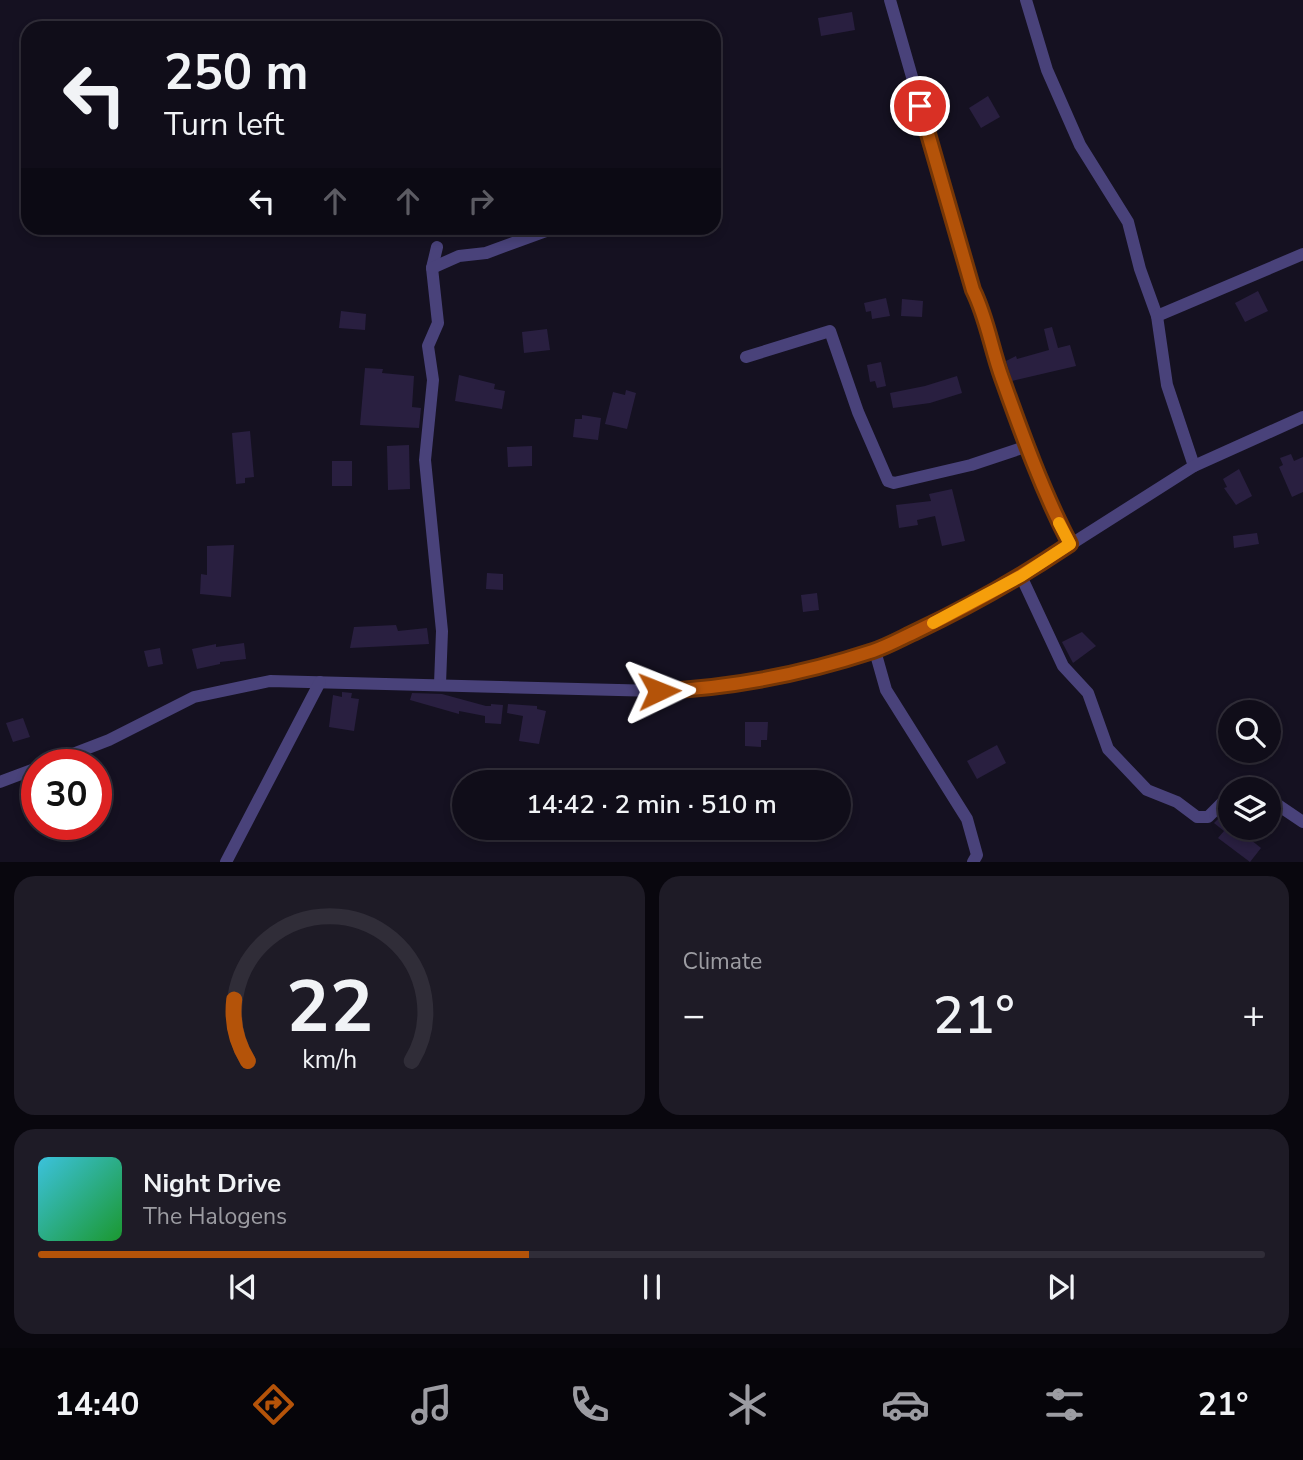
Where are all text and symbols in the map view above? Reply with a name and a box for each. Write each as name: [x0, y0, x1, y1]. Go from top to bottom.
text: 250 m: [164, 39, 308, 106]
icon: left: [49, 49, 140, 140]
pin: [890, 76, 950, 136]
icon: arrive: [901, 87, 939, 125]
text: Turn left: [164, 103, 284, 146]
icon: left: [243, 182, 281, 220]
icon: ahead: [316, 182, 354, 220]
icon: ahead: [389, 182, 427, 220]
icon: right: [462, 182, 500, 220]
position arrow: [622, 654, 696, 728]
map controls: [1218, 700, 1281, 840]
button: search: [1218, 700, 1281, 763]
speed limit sign: 30: [21, 749, 112, 840]
button: layers: [1218, 777, 1281, 840]
text: 14:42 · 2 min · 510 m: [526, 787, 777, 822]
text: Climate: [683, 946, 762, 977]
text: 22: [286, 958, 373, 1058]
text: 21°: [933, 980, 1015, 1051]
text: −: [683, 990, 705, 1041]
text: +: [1242, 990, 1265, 1041]
text: km/h: [302, 1043, 357, 1077]
text: Night Drive: [143, 1166, 281, 1201]
text: The Halogens: [143, 1201, 287, 1232]
icon: previous: [224, 1268, 262, 1306]
icon: pause: [633, 1268, 671, 1306]
icon: next: [1042, 1268, 1080, 1306]
icon: directions: [249, 1380, 298, 1429]
icon: music: [407, 1380, 456, 1429]
icon: phone: [565, 1380, 614, 1429]
icon: climate: [723, 1380, 772, 1429]
icon: car: [881, 1380, 930, 1429]
icon: filters: [1040, 1380, 1089, 1429]
text: 14:40: [55, 1383, 139, 1426]
text: 21°: [1198, 1383, 1248, 1426]

